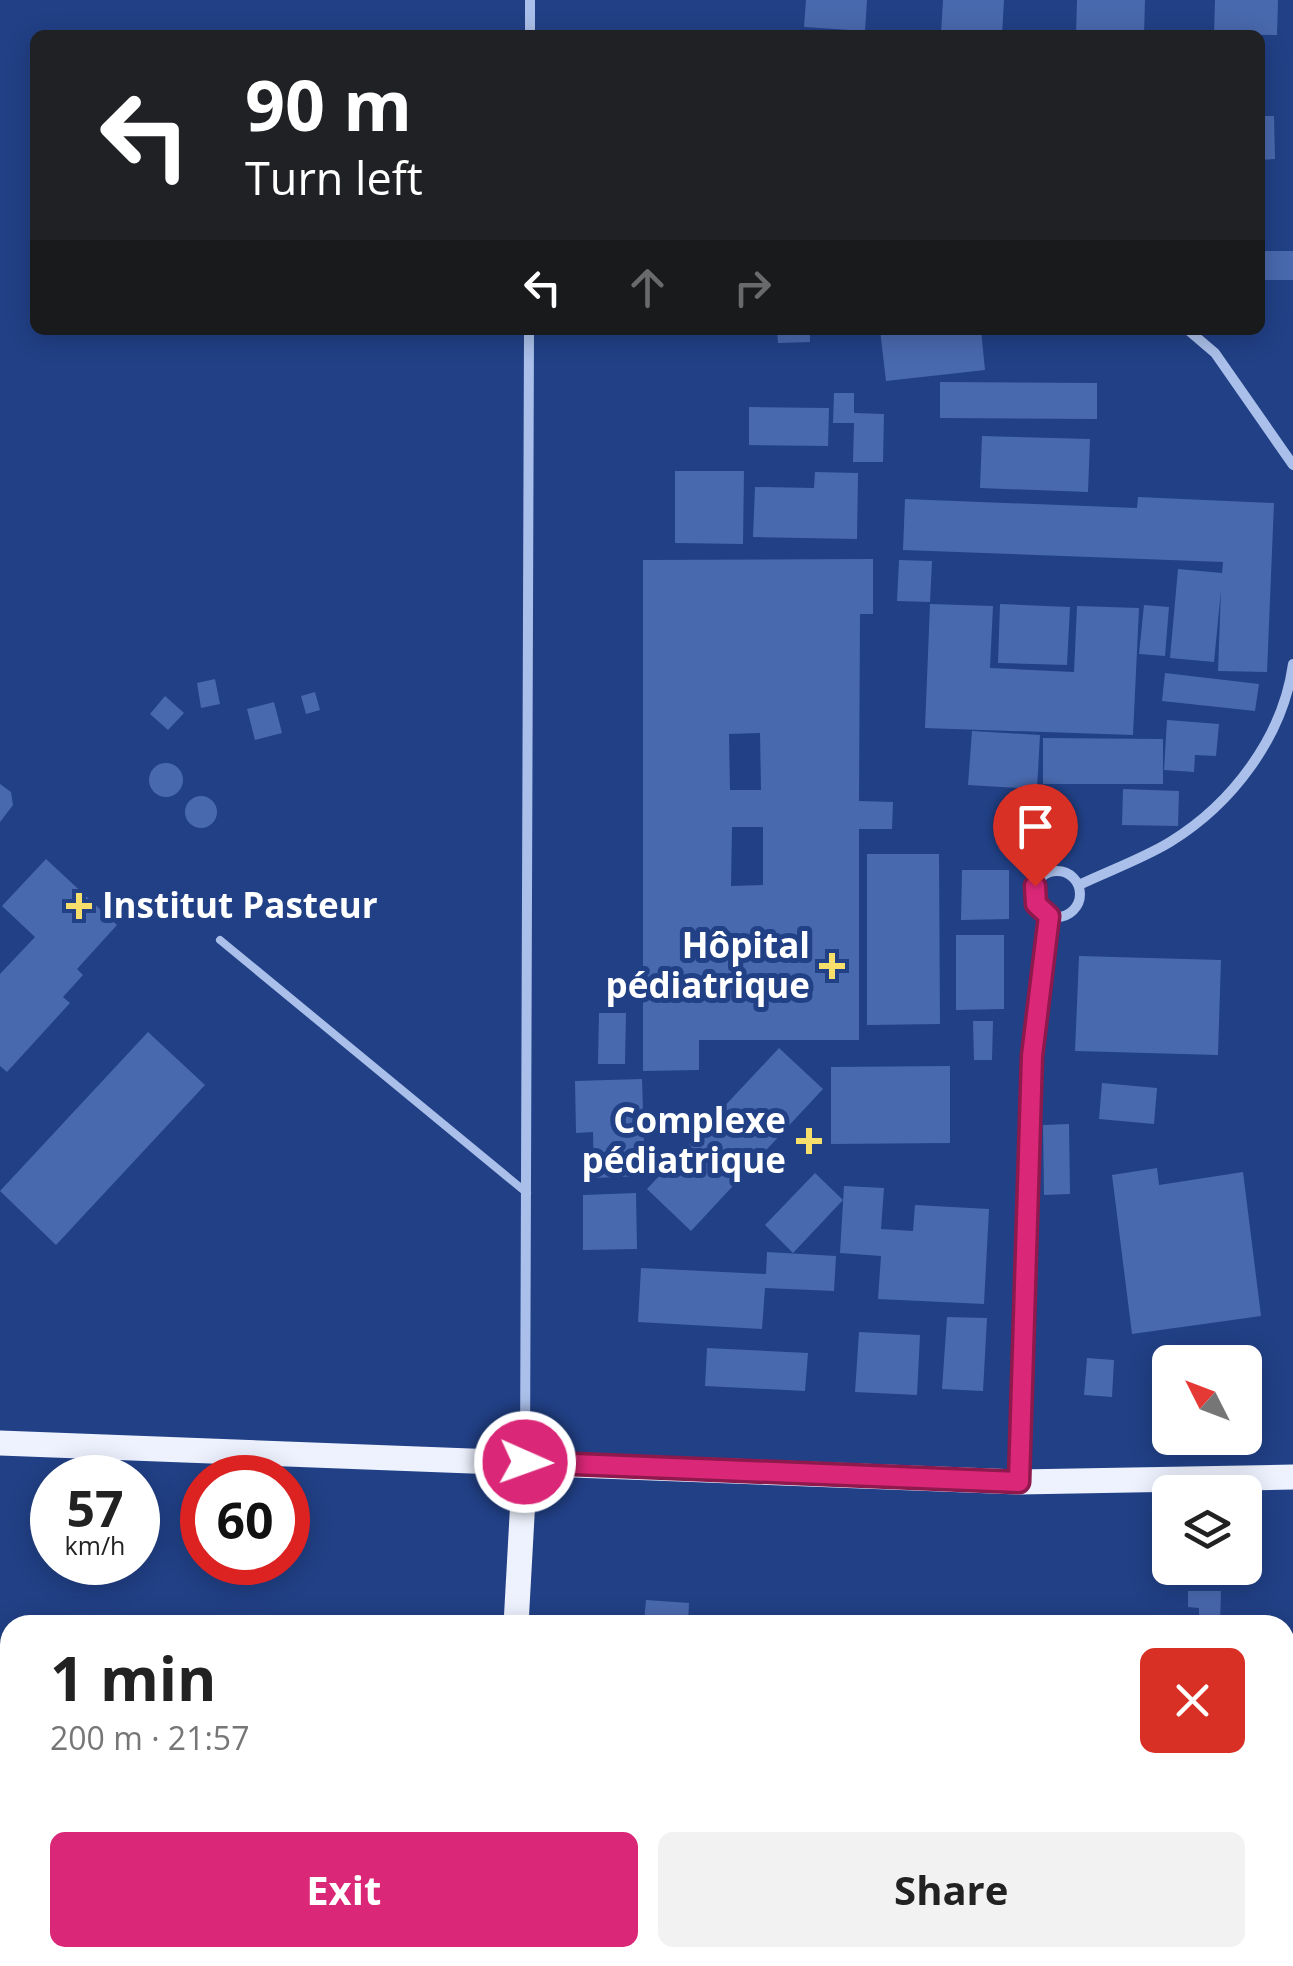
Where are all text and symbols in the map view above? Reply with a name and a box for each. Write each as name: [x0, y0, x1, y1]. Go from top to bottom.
text: 90 m: [245, 56, 412, 152]
icon: left: [80, 70, 210, 200]
text: Turn left: [245, 147, 423, 208]
icon: left: [515, 260, 570, 315]
icon: ahead: [620, 260, 675, 315]
icon: right: [725, 260, 780, 315]
pin: [993, 784, 1078, 887]
icon: arrive: [1008, 799, 1063, 854]
place label: Institut Pasteur: [102, 881, 378, 928]
marker: Institut Pasteur: [66, 893, 92, 919]
place label: Hôpital pédiatrique: [606, 921, 810, 1008]
marker: Hôpital pédiatrique: [819, 953, 845, 979]
place label: Complexe pédiatrique: [582, 1096, 786, 1183]
marker: Complexe pédiatrique: [796, 1128, 822, 1154]
north arrow: [1152, 1345, 1262, 1455]
map controls: [1152, 1345, 1262, 1585]
position arrow: [473, 1410, 577, 1514]
speed limit sign: 60: [180, 1455, 310, 1585]
text: 57: [66, 1474, 124, 1542]
button: layers: [1152, 1475, 1262, 1585]
text: km/h: [65, 1528, 125, 1562]
text: 1 min: [50, 1637, 217, 1719]
button: close: [1140, 1648, 1245, 1753]
text: 200 m · 21:57: [50, 1716, 249, 1759]
button: Exit: [50, 1832, 638, 1947]
button: Share: [658, 1832, 1245, 1947]

